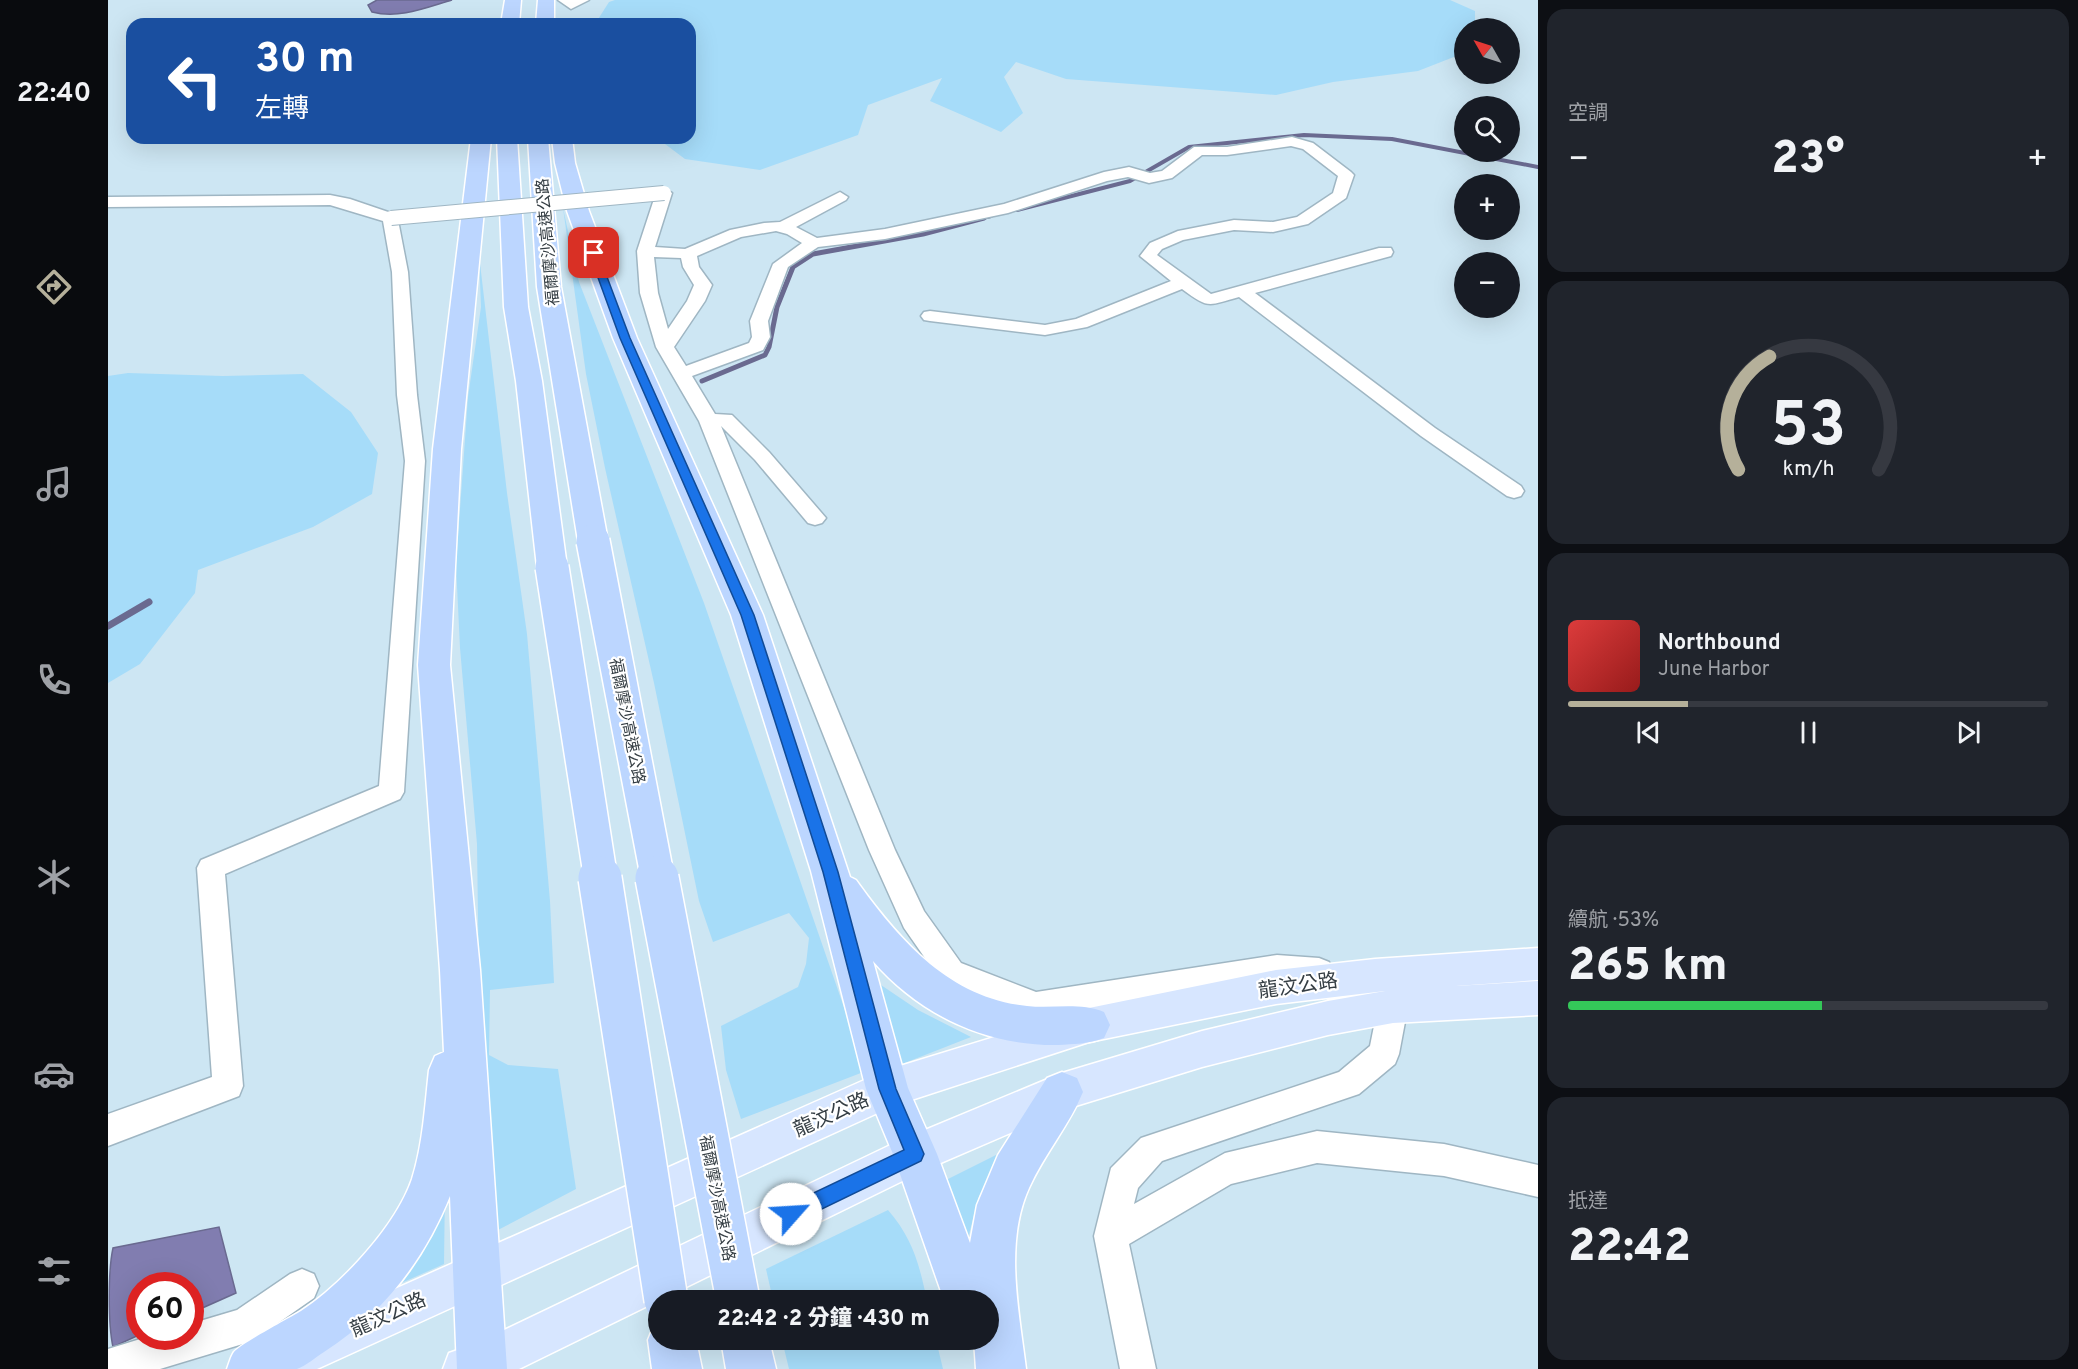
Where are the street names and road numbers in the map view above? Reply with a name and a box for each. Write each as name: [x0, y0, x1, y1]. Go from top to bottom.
street label: 福爾摩沙高速公路: [533, 177, 565, 306]
street label: 福爾摩沙高速公路: [604, 657, 648, 786]
street label: 龍汶公路: [1257, 969, 1340, 1005]
street label: 龍汶公路: [790, 1088, 874, 1144]
street label: 福爾摩沙高速公路: [694, 1134, 738, 1263]
street label: 龍汶公路: [347, 1288, 431, 1344]

